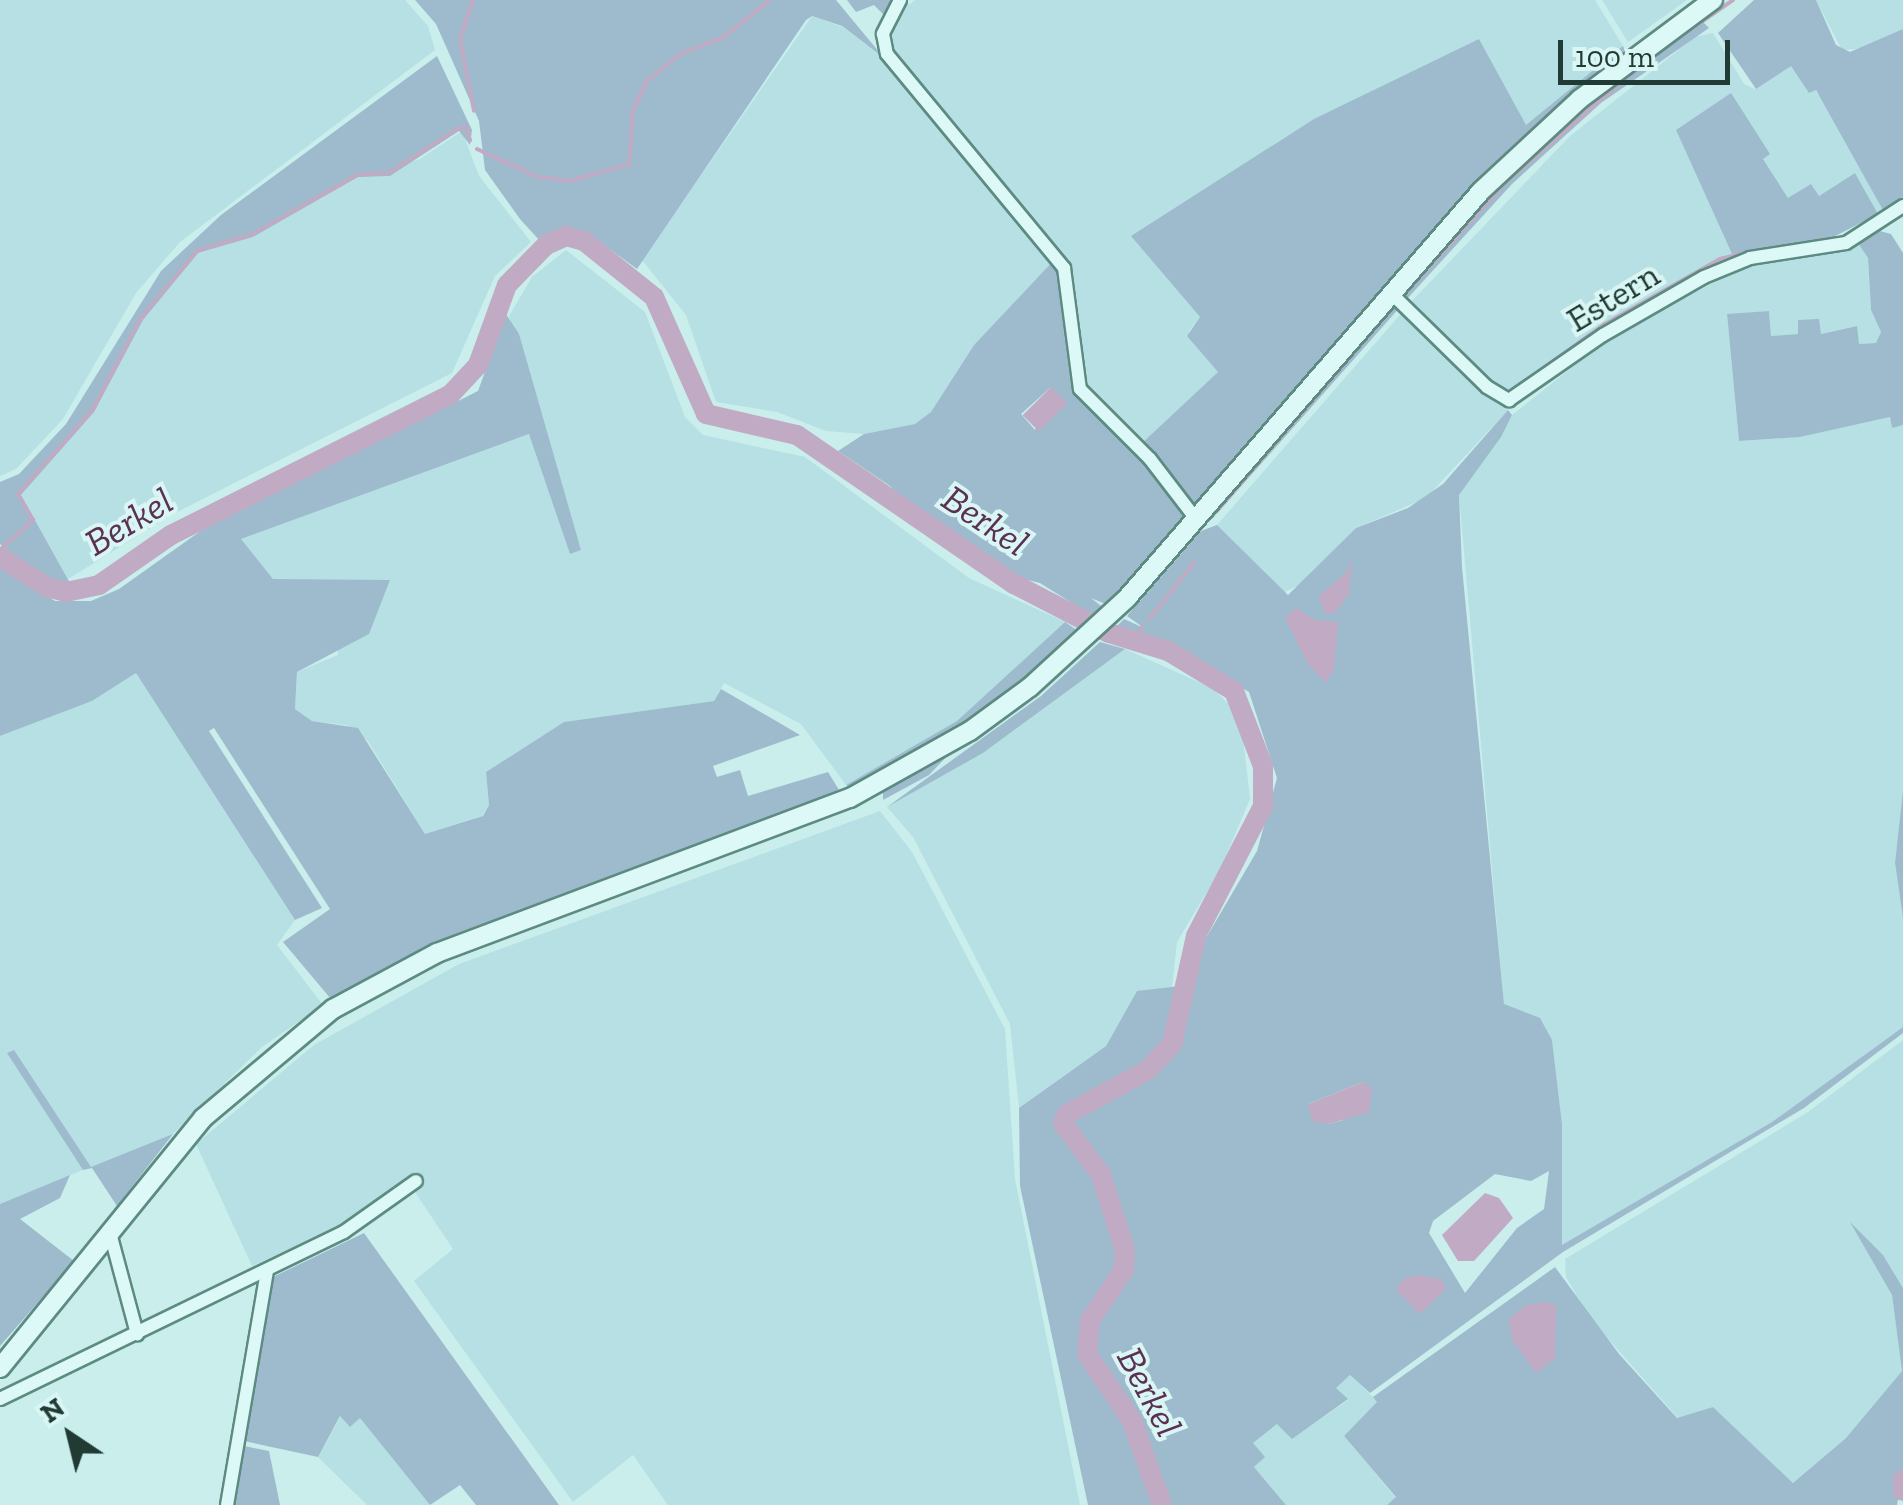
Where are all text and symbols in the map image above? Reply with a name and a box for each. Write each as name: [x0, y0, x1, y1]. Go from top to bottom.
scale bar: [1563, 20, 1736, 82]
text: 100 m: [1575, 39, 1654, 75]
street label: Estern: [1559, 253, 1667, 341]
water label: Berkel: [933, 476, 1037, 566]
water label: Berkel: [77, 478, 181, 566]
water label: Berkel: [1107, 1340, 1191, 1444]
north arrow: [20, 1385, 120, 1485]
text: N: [34, 1390, 71, 1430]

